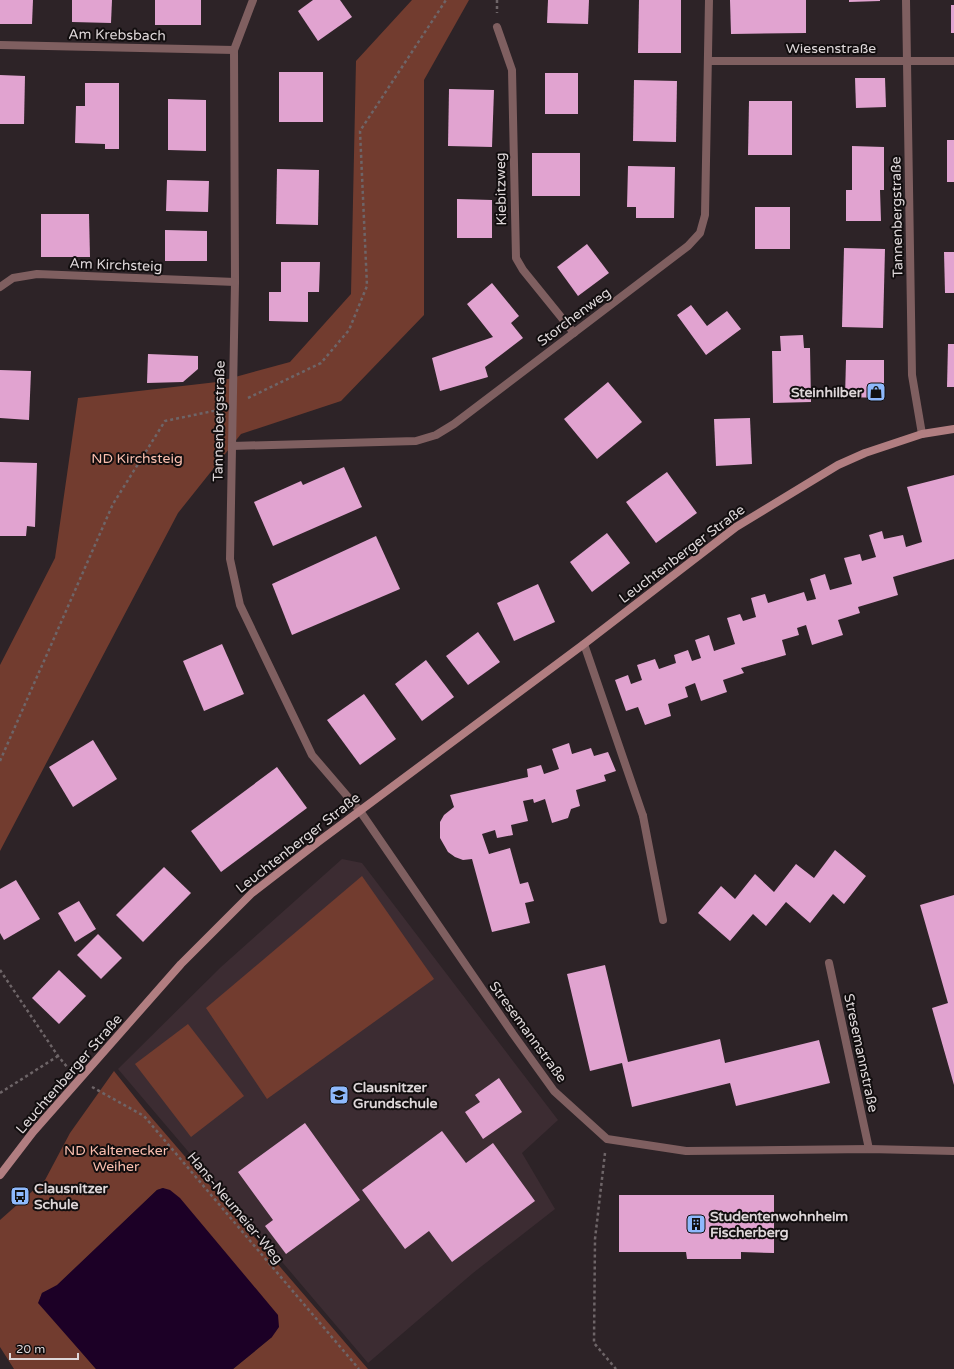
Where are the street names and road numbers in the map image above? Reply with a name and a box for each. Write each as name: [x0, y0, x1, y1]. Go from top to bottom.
street label: Am Krebsbach: [68, 26, 166, 44]
street label: Wiesenstraße: [786, 40, 876, 57]
street label: Kiebitzweg: [492, 152, 510, 226]
street label: Tannenbergstraße: [887, 156, 907, 278]
street label: Am Kirchsteig: [69, 255, 163, 275]
street label: Storchenweg: [534, 284, 614, 350]
street label: Tannenbergstraße: [209, 360, 229, 482]
street label: Leuchtenberger Straße: [616, 501, 748, 607]
street label: Leuchtenberger Straße: [232, 789, 364, 897]
street label: Stresemannstraße: [486, 978, 570, 1086]
street label: Stresemannstraße: [840, 992, 882, 1114]
street label: Leuchtenberger Straße: [12, 1011, 126, 1137]
street label: Hans-Neumeier-Weg: [183, 1149, 287, 1267]

